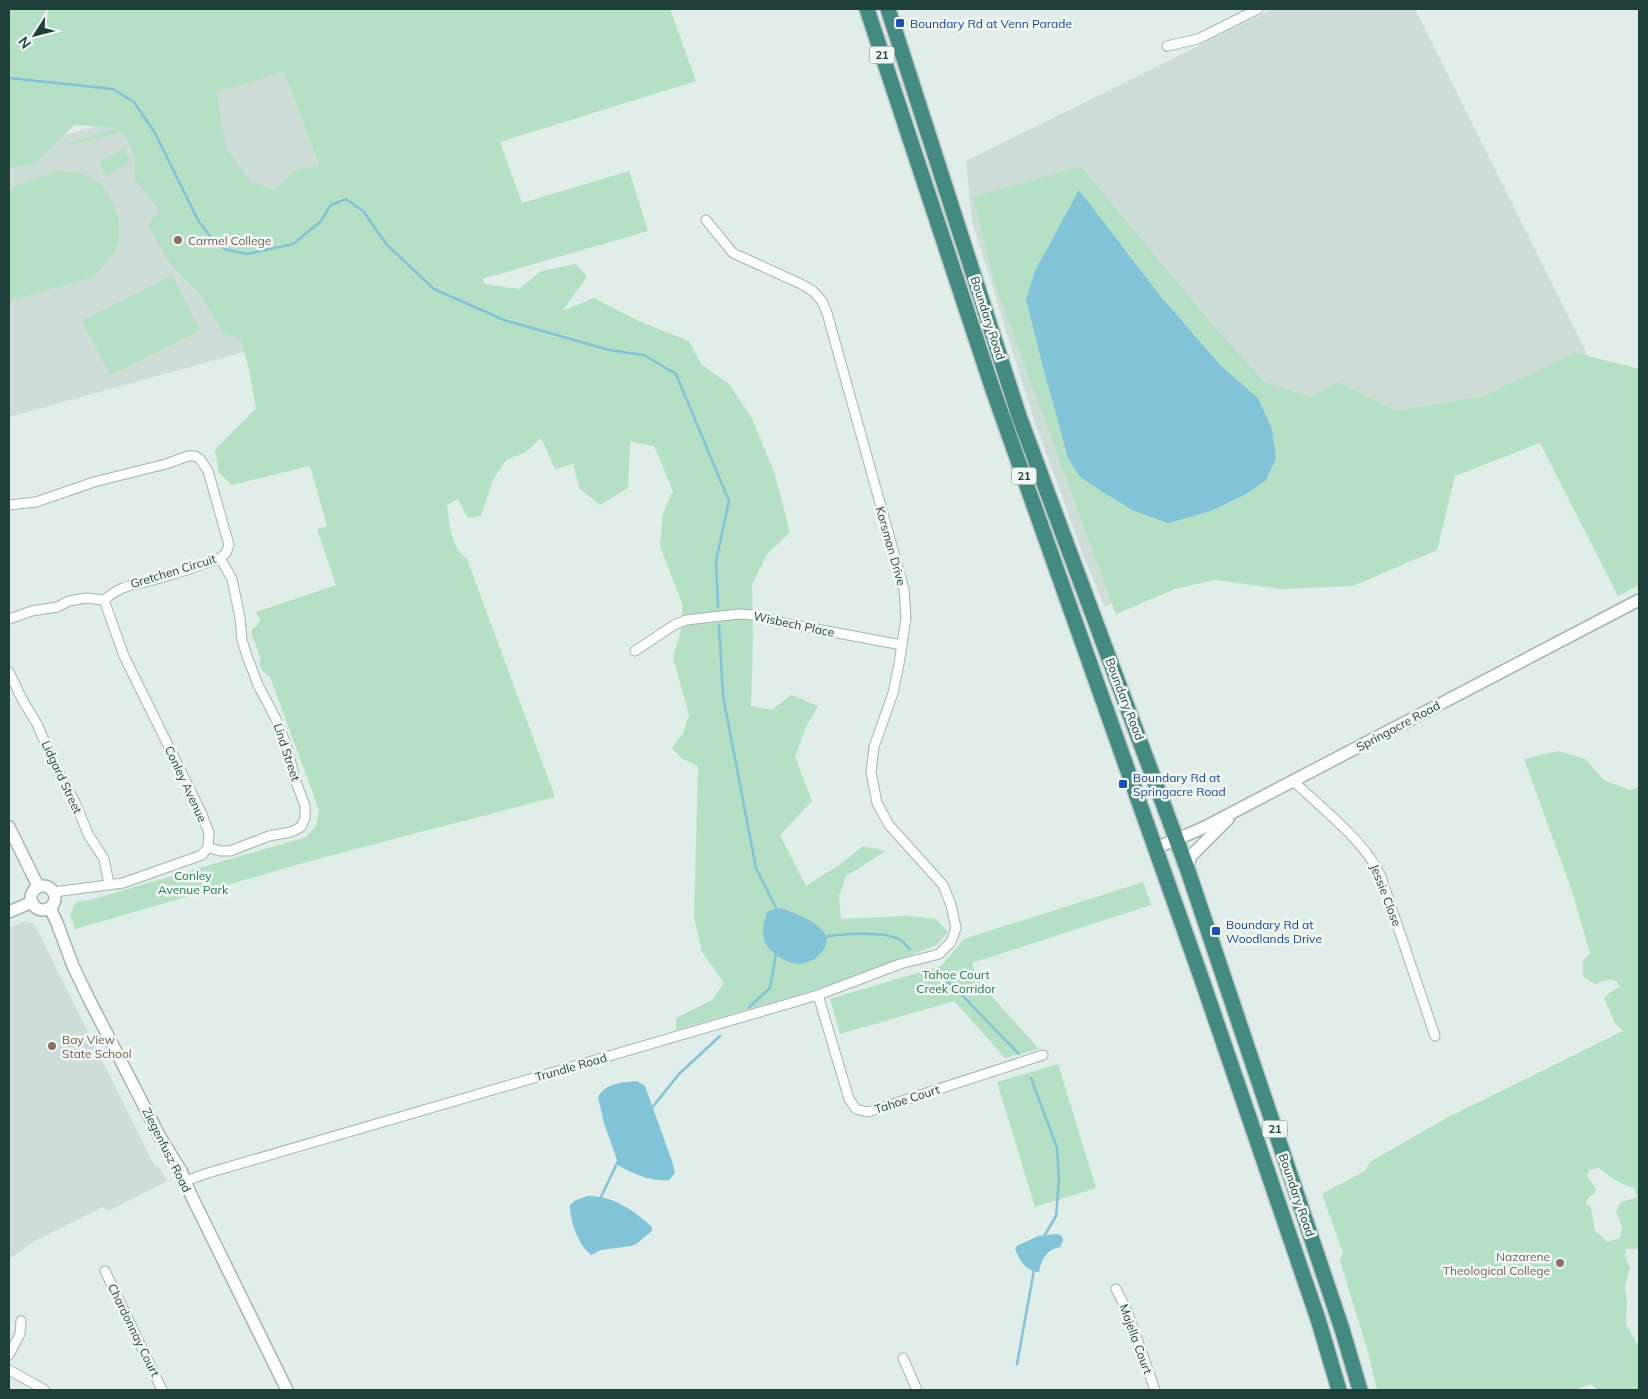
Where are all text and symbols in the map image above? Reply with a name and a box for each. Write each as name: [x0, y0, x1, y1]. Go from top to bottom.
north arrow: [10, 10, 60, 60]
place label: Boundary Rd at Venn Parade: [910, 16, 1072, 31]
marker: Boundary Rd at Venn Parade: [894, 17, 906, 29]
text: N: [14, 33, 35, 52]
road number: 21: [870, 46, 894, 64]
place label: Carmel College: [188, 233, 271, 248]
marker: Carmel College: [172, 234, 184, 246]
street label: Boundary Road: [967, 274, 1009, 362]
road number: 21: [1012, 468, 1036, 484]
street label: Korsman Drive: [873, 505, 909, 587]
street label: Gretchen Circuit: [128, 551, 218, 591]
street label: Wisbech Place: [752, 608, 836, 640]
street label: Boundary Road: [1102, 656, 1148, 742]
street label: Springacre Road: [1354, 698, 1442, 754]
street label: Lind Street: [271, 721, 303, 783]
street label: Lidgard Street: [39, 738, 85, 816]
street label: Conley Avenue: [162, 744, 210, 824]
place label: Boundary Rd at Springacre Road: [1133, 770, 1226, 799]
marker: Boundary Rd at Springacre Road: [1117, 778, 1129, 790]
street label: Jessie Close: [1367, 862, 1405, 928]
park label: Conley Avenue Park: [158, 868, 229, 897]
place label: Boundary Rd at Woodlands Drive: [1226, 917, 1322, 946]
marker: Boundary Rd at Woodlands Drive: [1210, 925, 1222, 937]
park label: Tahoe Court Creek Corridor: [916, 967, 996, 996]
place label: Bay View State School: [62, 1032, 132, 1061]
marker: Bay View State School: [46, 1040, 58, 1052]
street label: Trundle Road: [533, 1050, 609, 1084]
street label: Tahoe Court: [873, 1081, 941, 1117]
street label: Ziegenfusz Road: [139, 1105, 195, 1195]
road number: 21: [1262, 1120, 1288, 1138]
street label: Boundary Road: [1276, 1151, 1318, 1239]
place label: Nazarene Theological College: [1443, 1249, 1550, 1278]
marker: Nazarene Theological College: [1554, 1257, 1566, 1269]
street label: Chardonnay Court: [105, 1281, 163, 1379]
street label: Majella Court: [1116, 1302, 1156, 1376]

